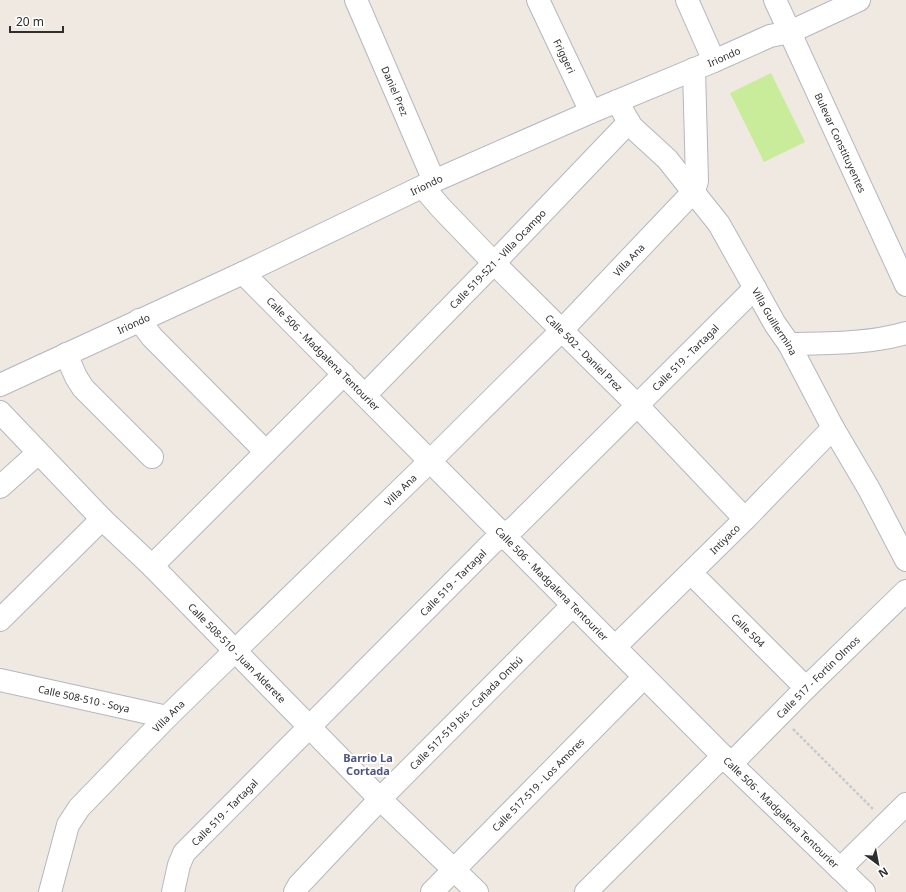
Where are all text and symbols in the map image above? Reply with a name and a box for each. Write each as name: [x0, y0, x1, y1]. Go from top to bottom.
scale bar: [10, 8, 63, 34]
text: 20 m: [16, 13, 44, 30]
street label: Friggeri: [550, 36, 579, 76]
street label: Iriondo: [705, 43, 742, 70]
street label: Daniel Prez: [378, 64, 412, 118]
street label: Bulevar Constituyentes: [812, 90, 870, 195]
street label: Iriondo: [408, 171, 445, 199]
street label: Calle 519-521 - Villa Ocampo: [446, 206, 549, 312]
street label: Villa Ana: [610, 240, 648, 279]
street label: Villa Guillermina: [749, 285, 801, 358]
street label: Calle 506 - Madgalena Tentourier: [264, 294, 383, 414]
street label: Iriondo: [115, 310, 152, 337]
street label: Calle 502 - Daniel Prez: [542, 311, 626, 394]
street label: Calle 519 - Tartagal: [649, 321, 722, 394]
street label: Villa Ana: [381, 471, 420, 509]
street label: Intiyaco: [706, 521, 743, 557]
street label: Calle 506 - Madgalena Tentourier: [492, 524, 612, 644]
street label: Calle 519 - Tartagal: [416, 546, 489, 619]
street label: Calle 508-510 - Juan Alderete: [185, 600, 289, 706]
street label: Calle 504: [728, 610, 768, 650]
street label: Calle 517 - Fortin Olmos: [773, 633, 863, 721]
street label: Calle 517-519 bis - Cañada Ombú: [406, 653, 526, 773]
street label: Calle 508-510 - Soya: [37, 682, 131, 716]
street label: Villa Ana: [149, 697, 188, 735]
street label: Calle 517-519 - Los Amores: [489, 734, 588, 834]
district label: Barrio La Cortada: [343, 750, 393, 778]
street label: Calle 506 - Madgalena Tentourier: [720, 753, 842, 871]
street label: Calle 519 - Tartagal: [188, 776, 261, 849]
north arrow: [858, 844, 898, 884]
text: N: [876, 864, 891, 882]

